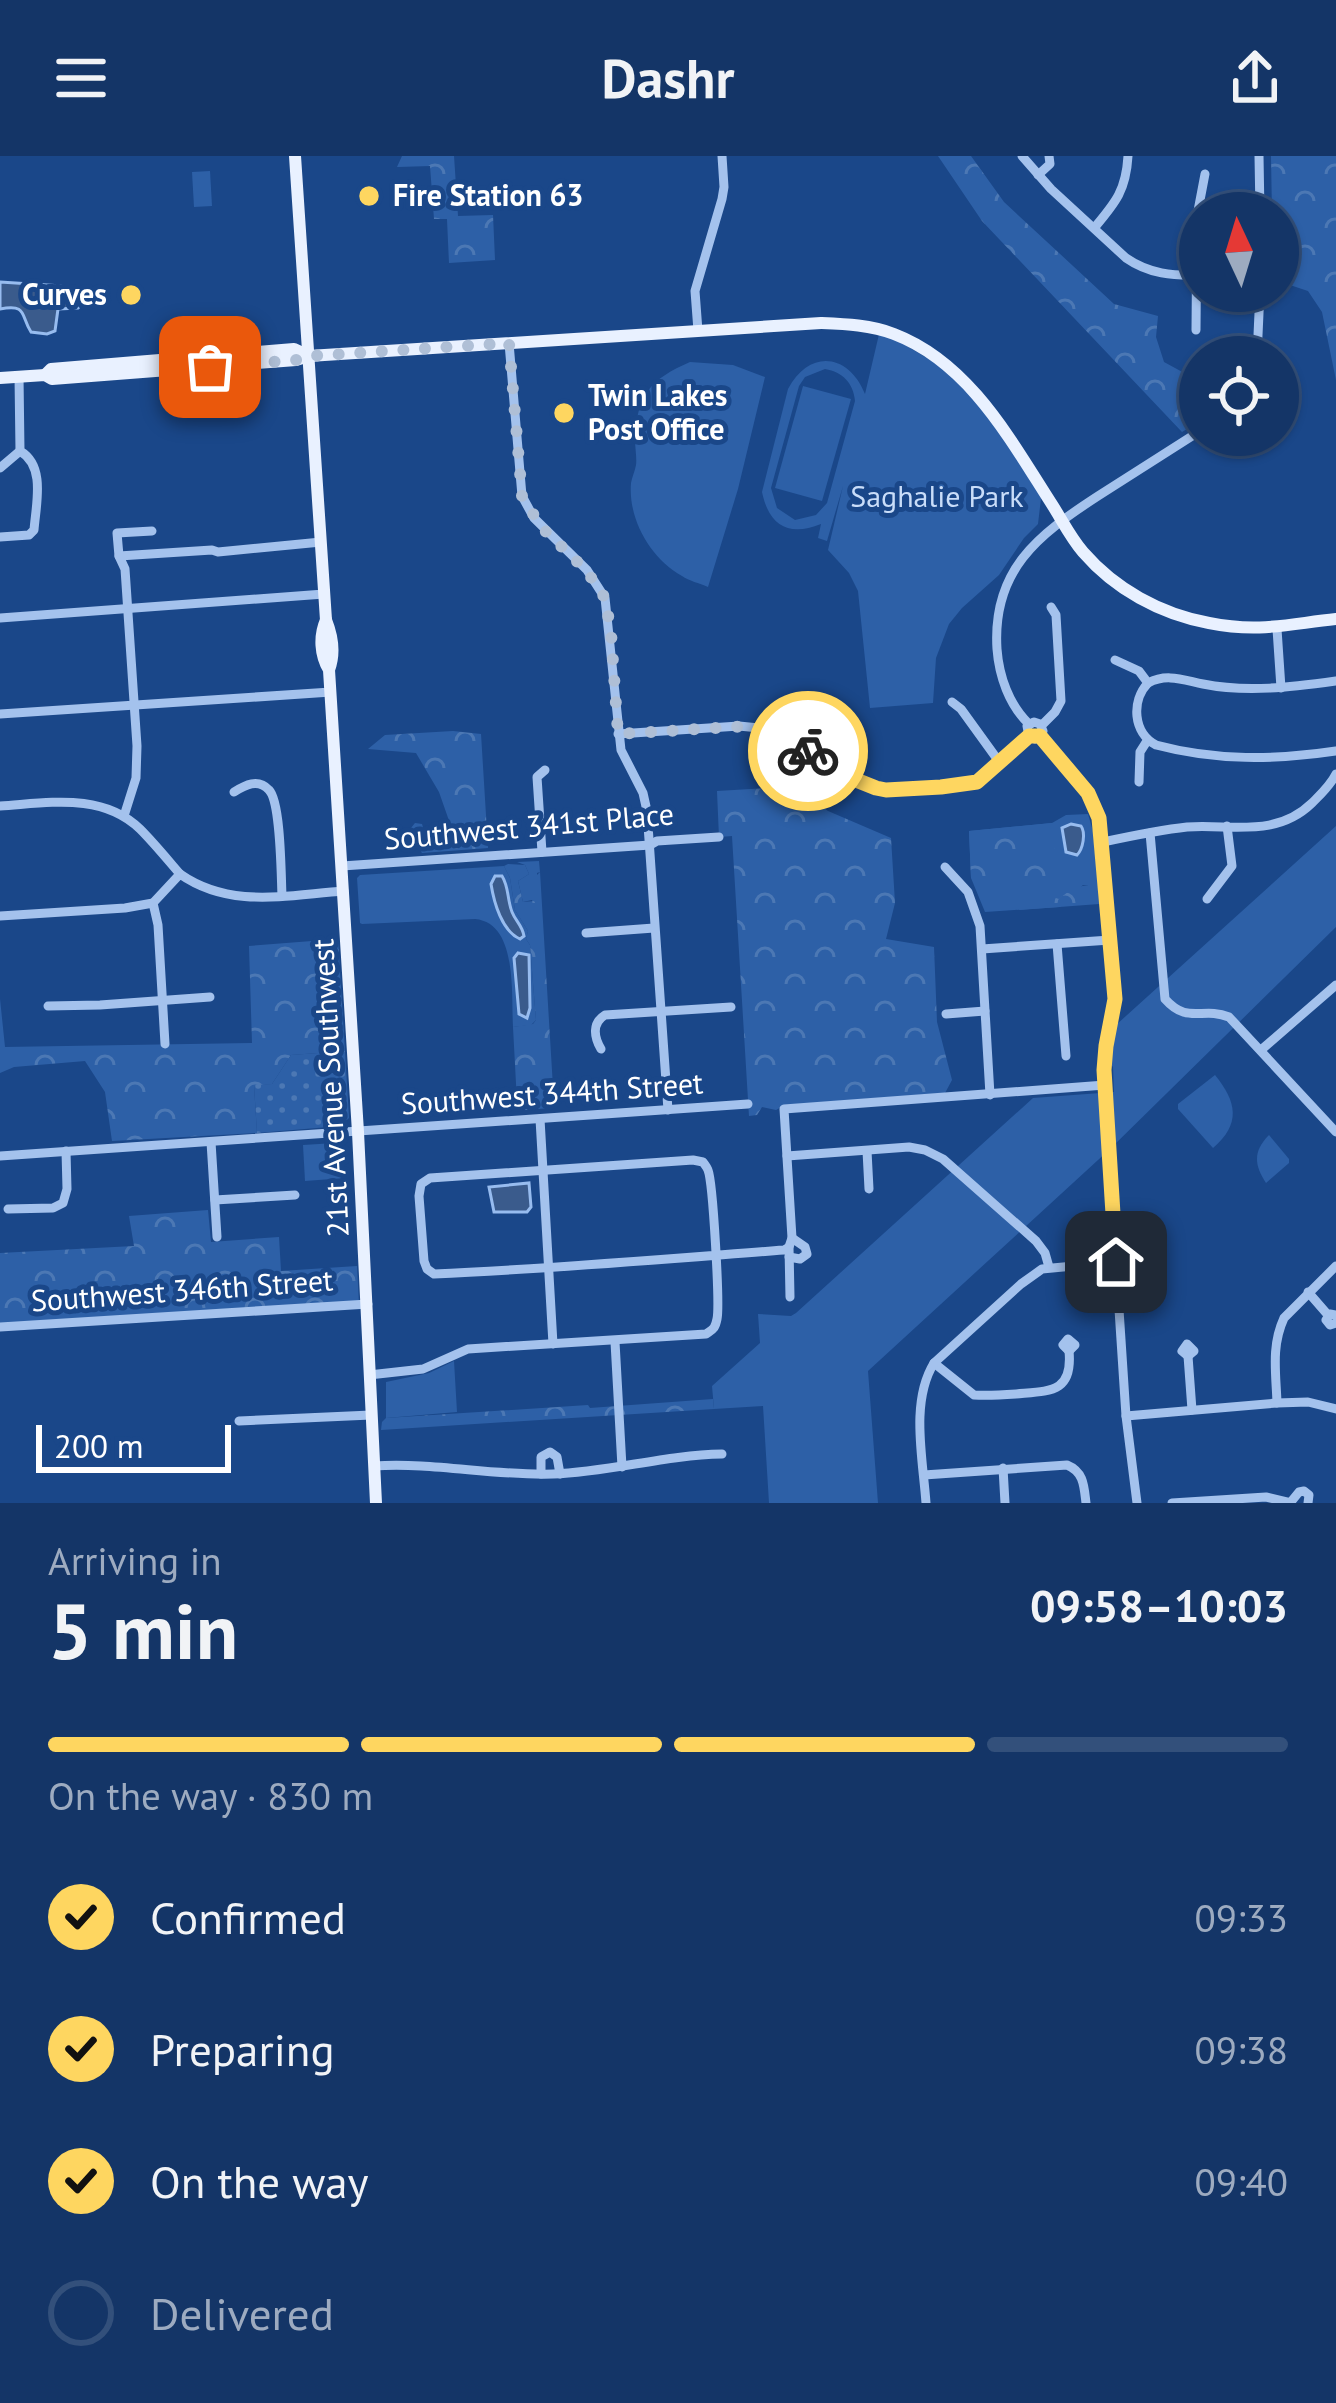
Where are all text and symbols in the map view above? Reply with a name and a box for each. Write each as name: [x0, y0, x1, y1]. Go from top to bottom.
text: Dashr: [602, 43, 734, 113]
icon: menu: [48, 45, 114, 111]
icon: share: [1222, 45, 1288, 111]
place label: Fire Station 63: [393, 175, 584, 214]
marker: Fire Station 63: [356, 183, 382, 209]
north arrow: [1179, 192, 1299, 312]
map controls: [1179, 192, 1299, 456]
place label: Curves: [22, 274, 107, 313]
marker: Curves: [118, 282, 144, 308]
pin: [159, 316, 261, 418]
icon: bag: [177, 334, 243, 400]
button: locate: [1179, 336, 1299, 456]
place label: Twin Lakes Post Office: [588, 375, 727, 448]
marker: Twin Lakes Post Office: [551, 400, 577, 426]
park label: Saghalie Park: [850, 476, 1024, 515]
courier: [748, 691, 868, 811]
icon: bike: [775, 718, 841, 784]
street label: Southwest 341st Place: [382, 793, 675, 858]
street label: 21st Avenue Southwest: [302, 938, 357, 1238]
street label: Southwest 344th Street: [400, 1062, 704, 1123]
pin: [1065, 1211, 1167, 1313]
icon: home: [1083, 1229, 1149, 1295]
street label: Southwest 346th Street: [30, 1259, 334, 1320]
scale bar: [36, 1419, 231, 1472]
text: 200 m: [54, 1424, 144, 1467]
text: Arriving in: [48, 1535, 222, 1586]
text: 09:58–10:03: [1030, 1576, 1288, 1634]
text: 5 min: [48, 1580, 238, 1681]
text: On the way · 830 m: [48, 1770, 373, 1821]
icon: check: [48, 1884, 114, 1950]
text: Confirmed: [150, 1888, 346, 1946]
text: 09:33: [1194, 1892, 1288, 1943]
icon: check: [48, 2016, 114, 2082]
text: Preparing: [150, 2020, 335, 2078]
text: 09:38: [1194, 2024, 1288, 2075]
icon: check: [48, 2148, 114, 2214]
text: On the way: [150, 2152, 369, 2210]
text: 09:40: [1194, 2156, 1288, 2207]
text: Delivered: [150, 2284, 334, 2342]

